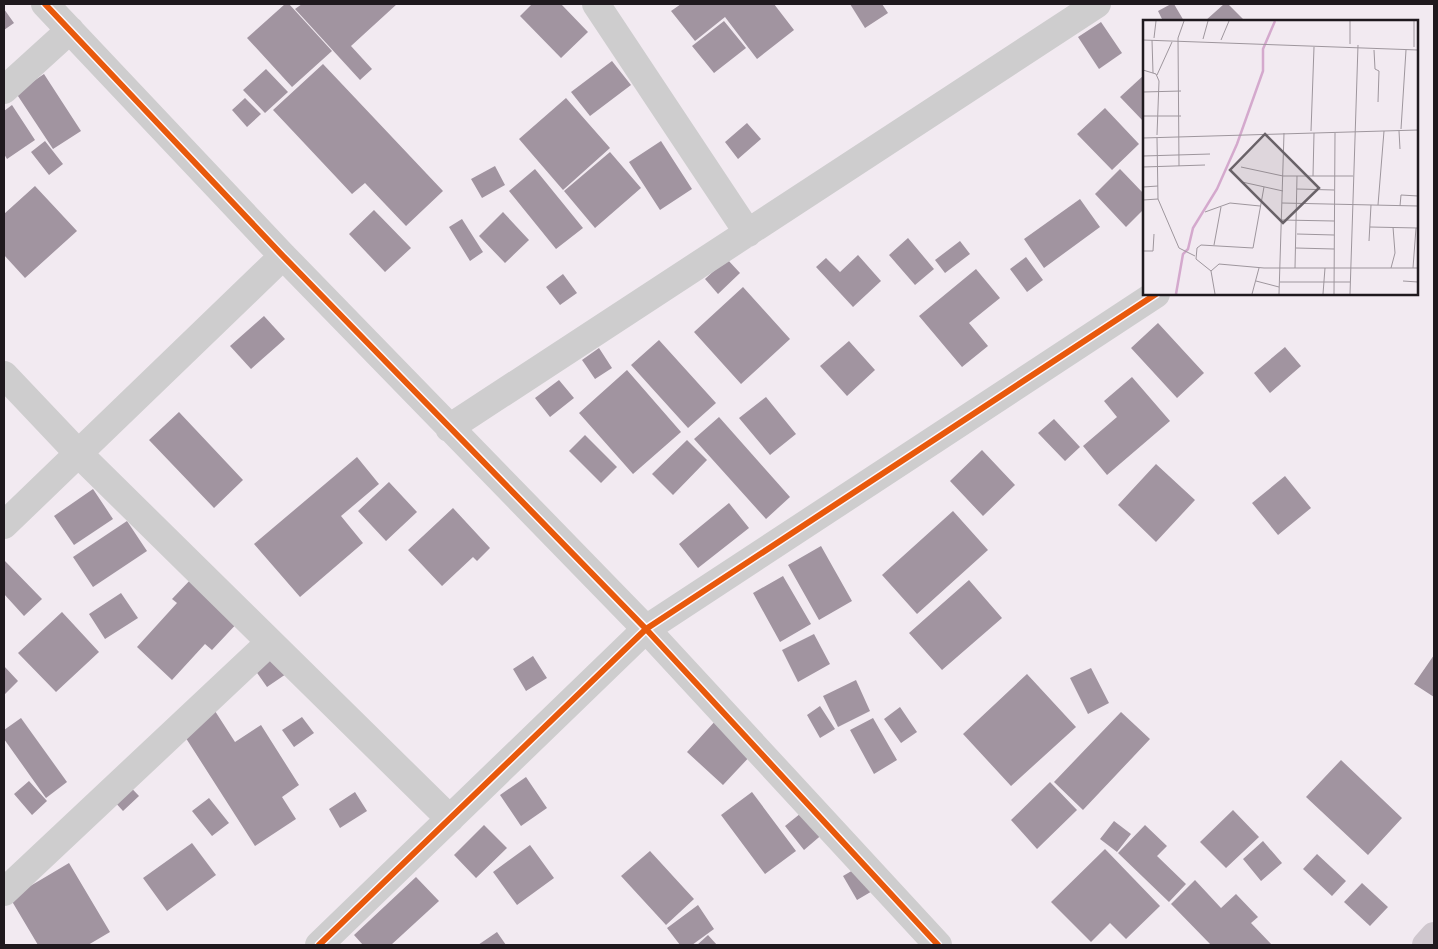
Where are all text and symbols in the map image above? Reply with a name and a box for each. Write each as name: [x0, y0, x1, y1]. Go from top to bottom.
inset map: [1143, 20, 1418, 295]

